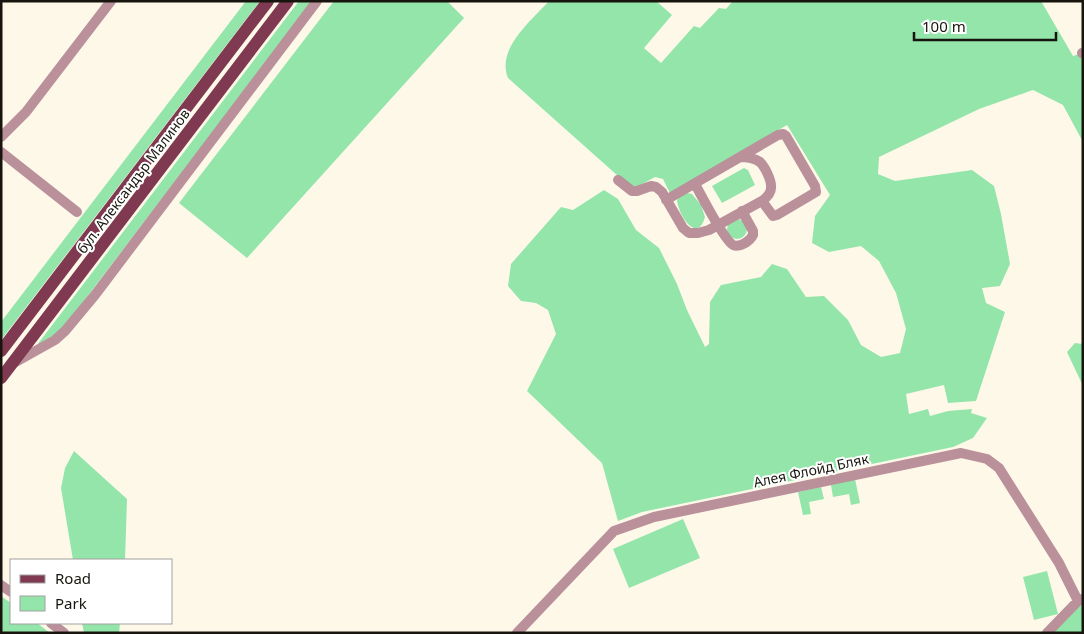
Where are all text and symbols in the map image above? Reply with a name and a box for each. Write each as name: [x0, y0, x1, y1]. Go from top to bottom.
scale bar: [914, 10, 1056, 42]
text: 100 m: [922, 16, 966, 36]
street label: бул. Александър Малинов: [72, 105, 194, 257]
street label: Алея Флойд Бляк: [752, 448, 871, 491]
legend: [10, 559, 172, 624]
text: Road: [55, 568, 91, 588]
text: Park: [55, 593, 87, 613]

